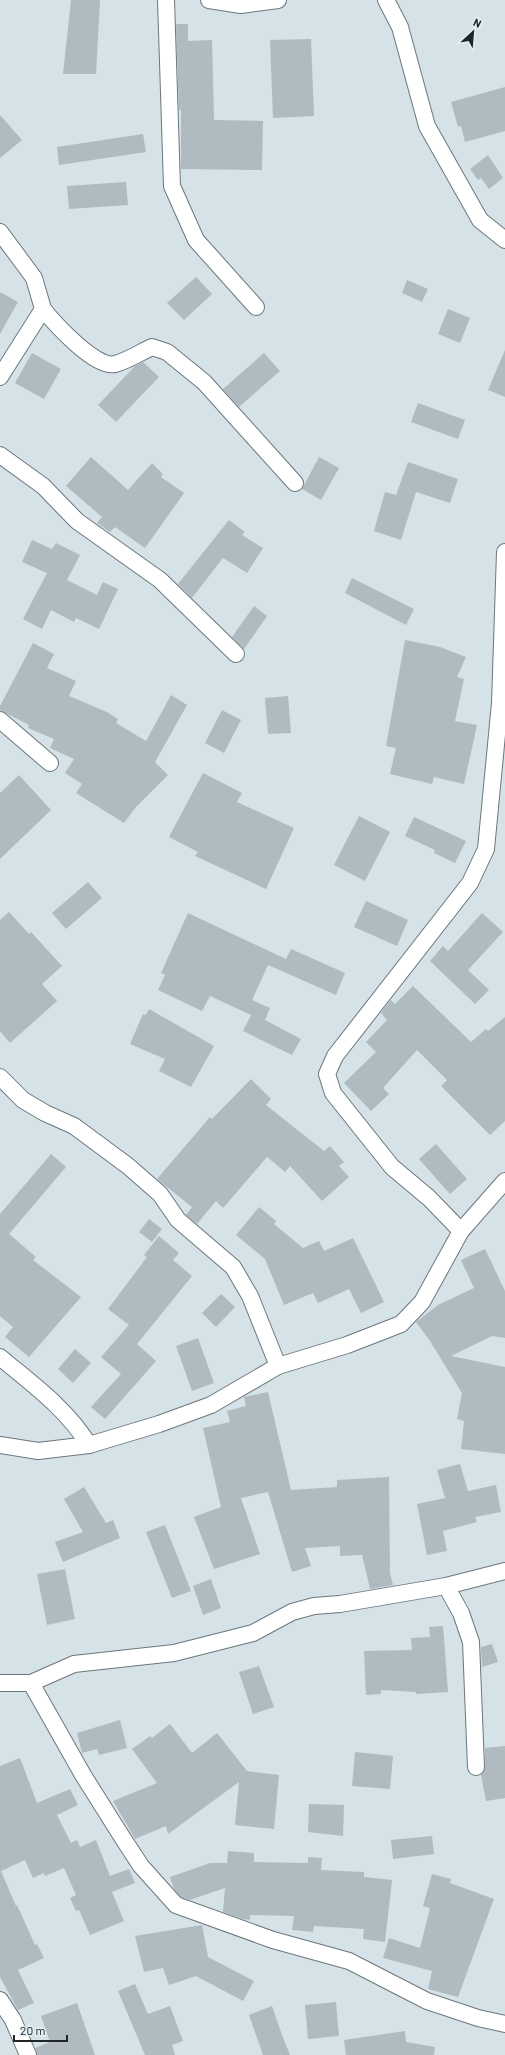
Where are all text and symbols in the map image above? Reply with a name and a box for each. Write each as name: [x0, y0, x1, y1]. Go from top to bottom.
north arrow: [453, 12, 493, 52]
text: N: [471, 15, 484, 30]
scale bar: [14, 2017, 67, 2043]
text: 20 m: [20, 2023, 46, 2037]

